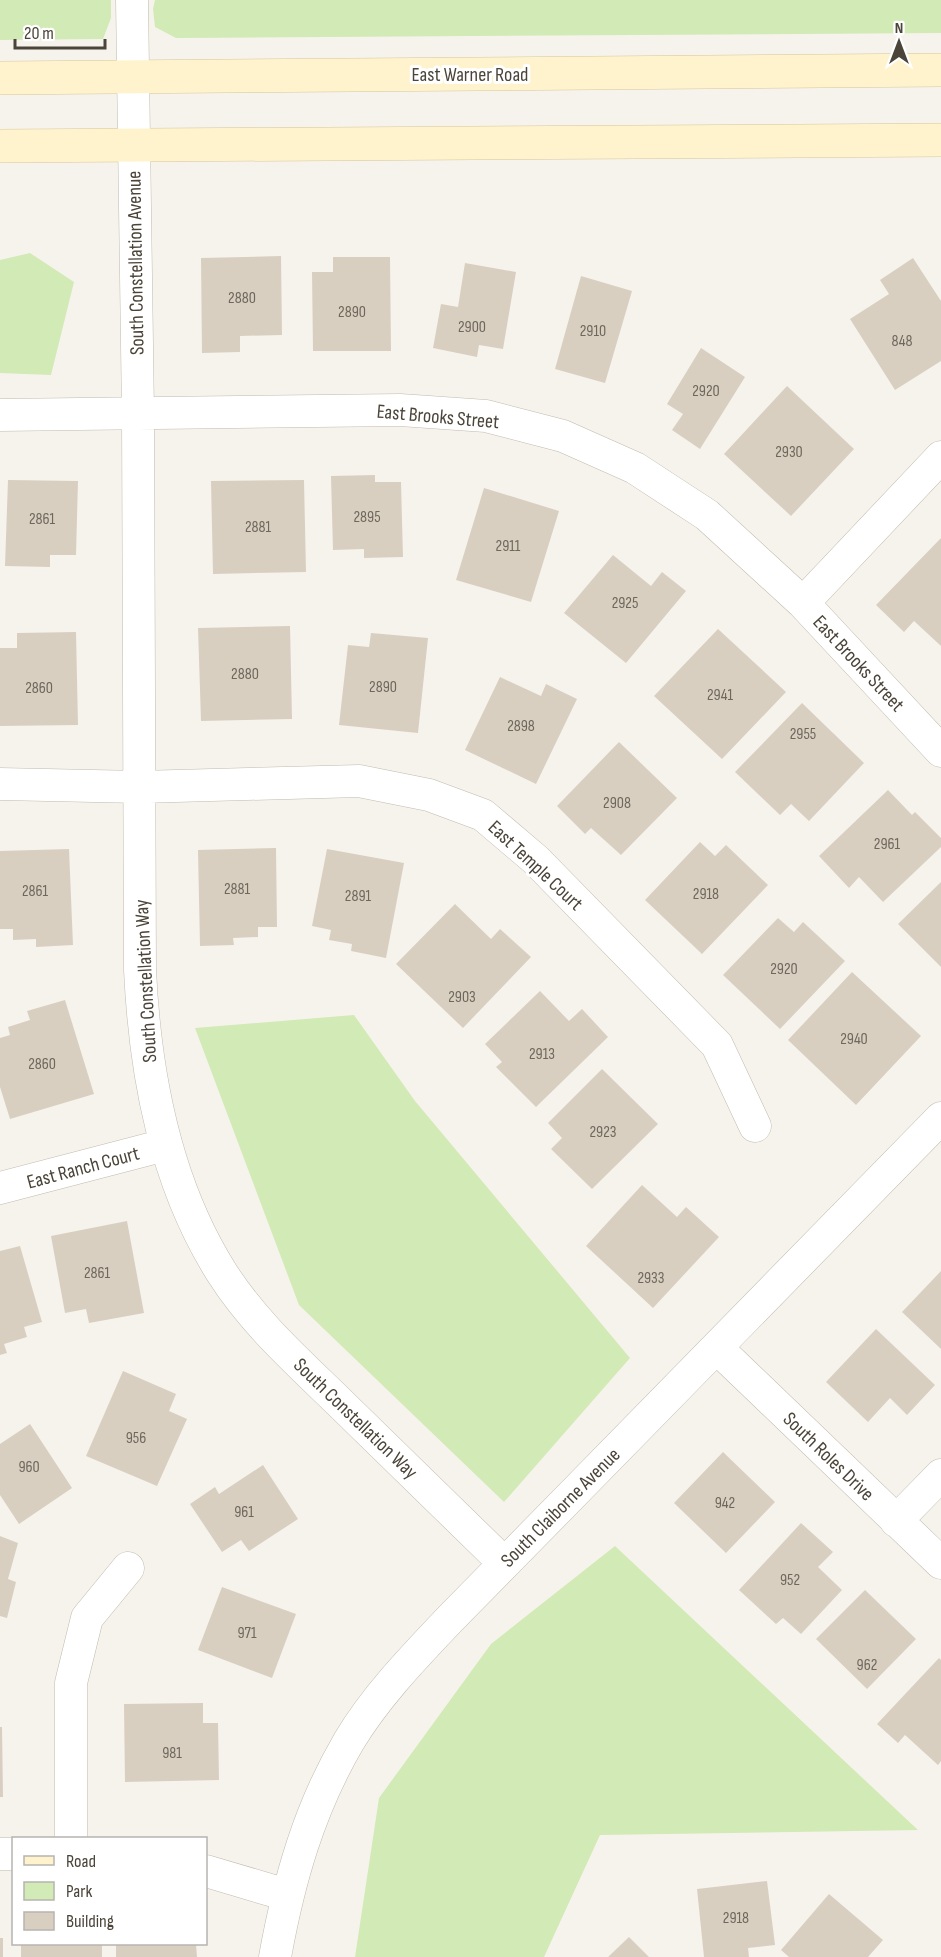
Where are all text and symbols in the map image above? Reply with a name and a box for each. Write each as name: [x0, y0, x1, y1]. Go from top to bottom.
scale bar: [15, 12, 105, 50]
north arrow: [869, 12, 929, 72]
text: N: [895, 19, 903, 38]
text: 20 m: [24, 23, 54, 44]
street label: East Warner Road: [412, 63, 528, 87]
street label: South Constellation Avenue: [122, 171, 150, 355]
house number: 2880: [228, 289, 256, 308]
house number: 2890: [338, 303, 366, 322]
house number: 2900: [458, 318, 486, 337]
house number: 2910: [580, 322, 606, 341]
house number: 848: [891, 332, 913, 351]
house number: 2920: [692, 382, 720, 401]
street label: East Brooks Street: [376, 400, 500, 434]
house number: 2930: [775, 443, 803, 462]
house number: 2895: [353, 508, 381, 527]
house number: 2861: [29, 510, 55, 529]
house number: 2881: [245, 518, 272, 537]
house number: 2911: [496, 537, 521, 556]
house number: 2925: [612, 594, 638, 613]
street label: East Brooks Street: [808, 611, 909, 717]
house number: 2880: [231, 665, 259, 684]
house number: 2890: [369, 678, 397, 697]
house number: 2860: [25, 679, 53, 698]
house number: 2941: [707, 686, 733, 705]
house number: 2898: [507, 717, 535, 736]
house number: 2955: [790, 725, 816, 744]
house number: 2908: [603, 794, 631, 813]
street label: East Temple Court: [483, 816, 588, 916]
house number: 2961: [874, 835, 901, 854]
house number: 2881: [224, 880, 251, 899]
house number: 2861: [22, 882, 48, 901]
house number: 2918: [693, 885, 719, 904]
house number: 2891: [345, 887, 372, 906]
street label: South Constellation Way: [130, 898, 162, 1063]
house number: 2920: [770, 960, 798, 979]
house number: 2903: [448, 988, 476, 1007]
house number: 2940: [840, 1030, 868, 1049]
house number: 2913: [529, 1045, 555, 1064]
house number: 2860: [28, 1055, 56, 1074]
house number: 2923: [589, 1123, 617, 1142]
street label: East Ranch Court: [24, 1141, 142, 1194]
house number: 2861: [84, 1264, 110, 1283]
house number: 2933: [637, 1269, 665, 1288]
street label: South Constellation Way: [288, 1353, 423, 1484]
street label: South Roles Drive: [778, 1407, 879, 1506]
house number: 956: [126, 1429, 146, 1448]
street label: South Claiborne Avenue: [496, 1443, 625, 1572]
house number: 960: [18, 1458, 40, 1477]
house number: 942: [715, 1494, 735, 1513]
house number: 961: [234, 1503, 254, 1522]
house number: 952: [780, 1571, 800, 1590]
house number: 971: [237, 1624, 257, 1643]
house number: 962: [857, 1656, 877, 1675]
house number: 981: [162, 1744, 182, 1763]
legend: [12, 1837, 207, 1945]
text: Road: [66, 1851, 96, 1872]
text: Park: [66, 1881, 92, 1902]
house number: 2918: [723, 1909, 749, 1928]
text: Building: [66, 1911, 114, 1932]

